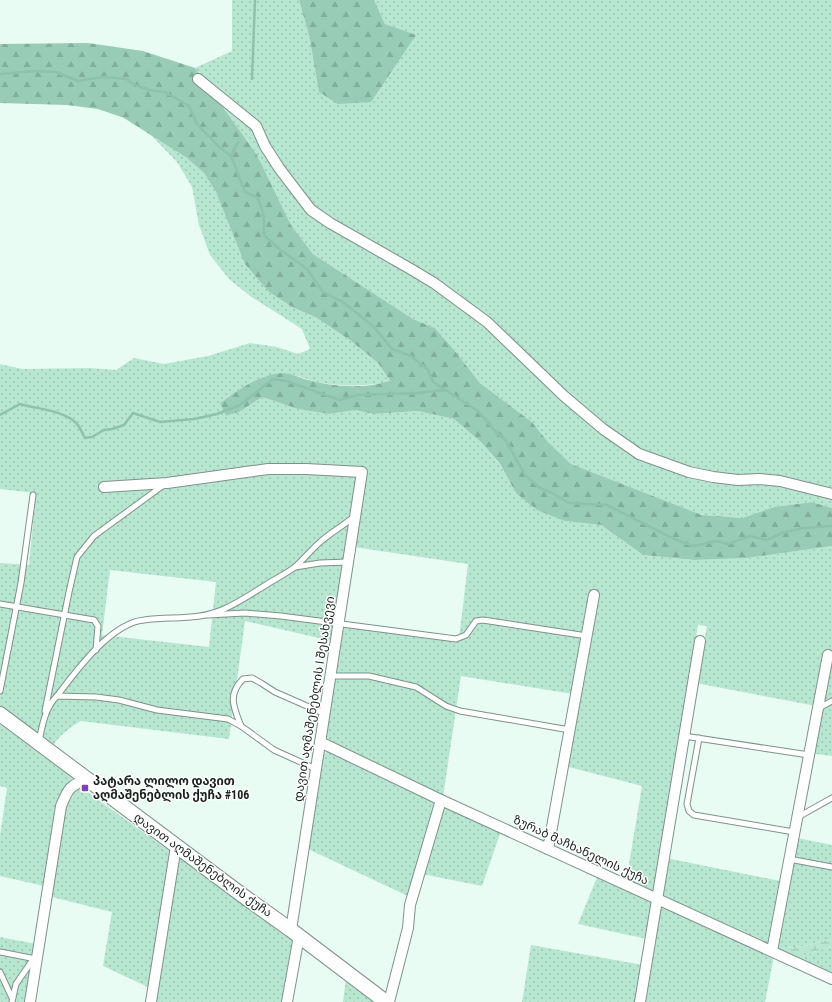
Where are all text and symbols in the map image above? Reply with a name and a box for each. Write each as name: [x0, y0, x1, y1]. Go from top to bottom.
street label: დავით აღმაშენებლის I შესახვევი: [291, 595, 338, 803]
place label: პატარა ლილო დავით აღმაშენებლის ქუჩა #106: [93, 774, 249, 803]
marker: პატარა ლილო დავით აღმაშენებლის ქუჩა #106: [80, 783, 90, 793]
street label: დავით აღმაშენებლის ქუჩა: [131, 810, 275, 921]
street label: ზურაბ მაჩხანელის ქუჩა: [511, 812, 651, 888]

